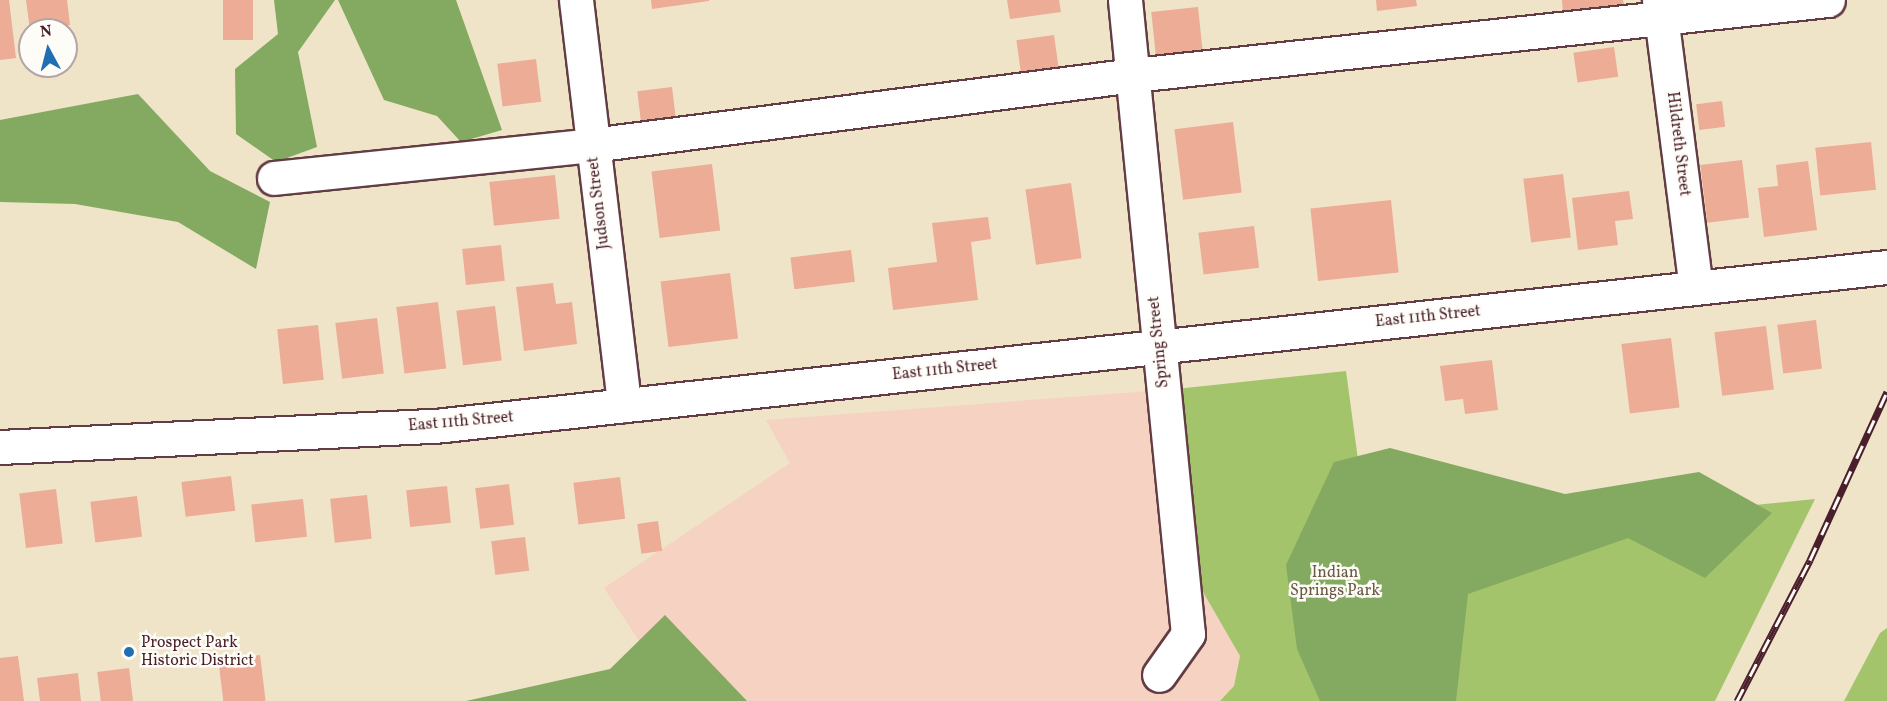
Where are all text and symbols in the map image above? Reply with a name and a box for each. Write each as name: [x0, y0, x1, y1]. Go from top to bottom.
north arrow: [18, 18, 78, 78]
text: N: [39, 20, 53, 44]
street label: Hildreth Street: [1662, 91, 1694, 197]
street label: Judson Street: [584, 155, 614, 251]
street label: Spring Street: [1145, 295, 1173, 389]
street label: East 11th Street: [1374, 302, 1482, 332]
street label: East 11th Street: [891, 355, 999, 385]
street label: East 11th Street: [407, 408, 515, 436]
park label: Indian Springs Park: [1290, 563, 1380, 601]
place label: Prospect Park Historic District: [141, 633, 254, 671]
marker: Prospect Park Historic District: [122, 645, 136, 659]

